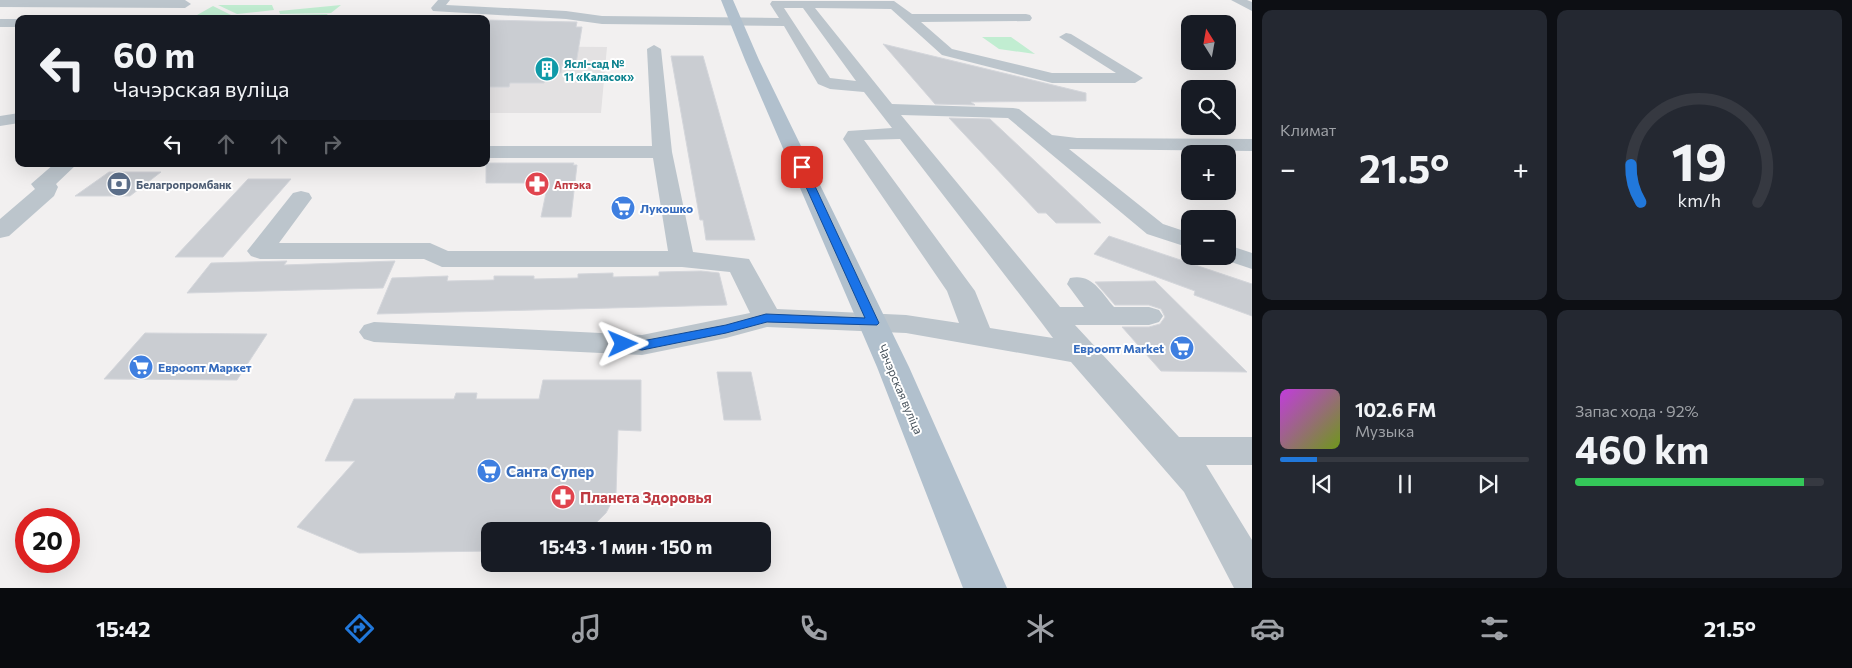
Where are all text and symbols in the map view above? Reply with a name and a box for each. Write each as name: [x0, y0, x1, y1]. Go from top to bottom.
north arrow: [1181, 15, 1236, 70]
map controls: [1181, 15, 1236, 265]
text: 60 m: [113, 32, 195, 75]
icon: left: [30, 35, 95, 100]
building icon: Яслі-сад № 11 «Каласок»: [534, 56, 560, 82]
place label: Яслі-сад № 11 «Каласок»: [564, 57, 634, 83]
text: Чачэрская вуліца: [113, 75, 290, 102]
button: search: [1181, 80, 1236, 135]
text: Климат: [1280, 120, 1336, 139]
text: 19: [1672, 128, 1727, 192]
icon: left: [159, 130, 187, 158]
icon: ahead: [212, 130, 240, 158]
icon: ahead: [265, 130, 293, 158]
icon: right: [318, 130, 346, 158]
text: 21.5°: [1359, 144, 1449, 191]
button: +: [1181, 145, 1236, 200]
pin: [781, 146, 823, 188]
text: −: [1280, 151, 1296, 185]
text: +: [1513, 151, 1529, 185]
icon: arrive: [788, 153, 816, 181]
bank icon: Белагропромбанк: [106, 171, 132, 197]
pharmacy icon: Аптэка: [524, 171, 550, 197]
place label: Белагропромбанк: [136, 178, 232, 191]
place label: Аптэка: [554, 178, 591, 191]
text: km/h: [1678, 189, 1721, 211]
supermarket icon: Лукошко: [610, 195, 636, 221]
place label: Лукошко: [640, 201, 693, 215]
button: −: [1181, 210, 1236, 265]
position arrow: [596, 317, 648, 369]
supermarket icon: Евроопт Market: [1169, 335, 1195, 361]
place label: Евроопт Market: [1073, 341, 1164, 355]
street label: Чачэрская вуліца: [876, 342, 926, 436]
supermarket icon: Евроопт Маркет: [128, 354, 154, 380]
place label: Евроопт Маркет: [158, 360, 252, 374]
text: 102.6 FM: [1355, 398, 1436, 421]
text: Запас хода · 92%: [1575, 401, 1699, 420]
text: Музыка: [1355, 421, 1414, 440]
text: 460 km: [1575, 425, 1709, 472]
supermarket icon: Санта Супер: [476, 458, 502, 484]
place label: Санта Супер: [506, 462, 594, 480]
icon: previous: [1308, 470, 1336, 498]
icon: pause: [1391, 470, 1419, 498]
icon: next: [1474, 470, 1502, 498]
pharmacy icon: Планета Здоровья: [550, 484, 576, 510]
place label: Планета Здоровья: [580, 488, 712, 506]
speed limit sign: 20: [15, 508, 80, 573]
text: 15:43 · 1 мин · 150 m: [540, 535, 712, 558]
icon: directions: [342, 611, 377, 646]
icon: music: [569, 611, 604, 646]
icon: phone: [796, 611, 831, 646]
icon: climate: [1023, 611, 1058, 646]
icon: car: [1250, 611, 1285, 646]
icon: filters: [1477, 611, 1512, 646]
text: 15:42: [96, 615, 150, 642]
text: 21.5°: [1704, 615, 1756, 642]

